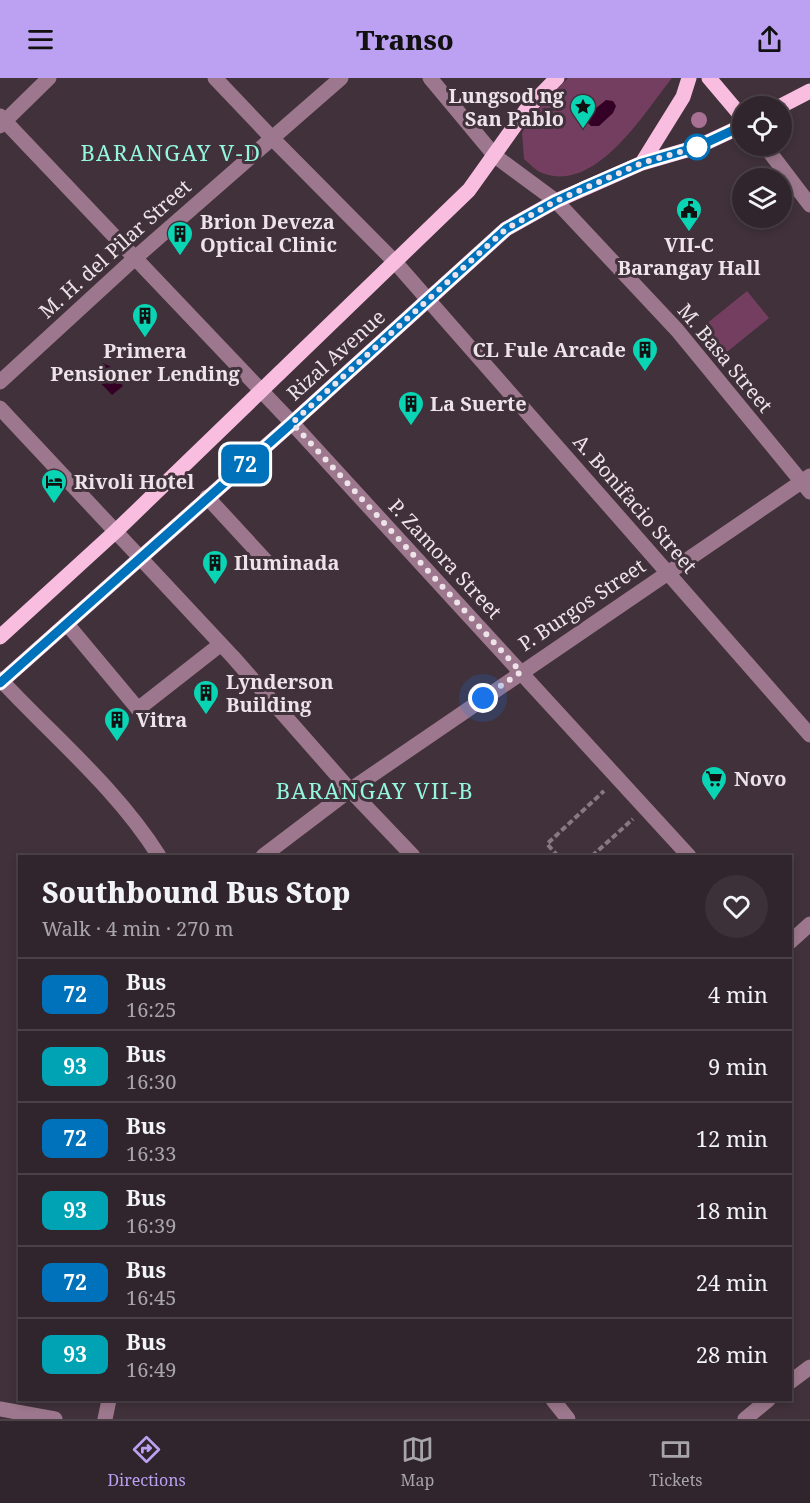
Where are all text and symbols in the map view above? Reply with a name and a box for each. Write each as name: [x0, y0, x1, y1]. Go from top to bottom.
text: Transo: [356, 21, 454, 58]
icon: menu: [24, 23, 57, 56]
icon: share: [753, 23, 786, 56]
place label: Lungsod ng San Pablo: [448, 82, 565, 132]
place icon: Lungsod ng San Pablo: [568, 92, 598, 130]
map controls: [732, 96, 792, 228]
button: locate: [732, 96, 792, 156]
unlabelled marker: [684, 134, 710, 160]
district label: BARANGAY V-D: [81, 137, 262, 167]
button: layers: [732, 168, 792, 228]
street label: M. H. del Pilar Street: [33, 173, 196, 324]
public building icon: VII-C Barangay Hall: [674, 195, 704, 233]
place label: Brion Deveza Optical Clinic: [200, 208, 337, 258]
building icon: Brion Deveza Optical Clinic: [165, 219, 195, 257]
place label: VII-C Barangay Hall: [618, 231, 760, 281]
street label: M. Basa Street: [672, 297, 779, 418]
building icon: Primera Pensioner Lending: [130, 301, 160, 339]
street label: Rizal Avenue: [281, 303, 391, 406]
building icon: CL Fule Arcade: [630, 335, 660, 373]
place label: CL Fule Arcade: [472, 336, 626, 363]
place label: Primera Pensioner Lending: [50, 337, 240, 387]
building icon: La Suerte: [396, 389, 426, 427]
place label: La Suerte: [430, 390, 527, 417]
street label: A. Bonifacio Street: [568, 429, 703, 579]
line badge: 72: [218, 444, 272, 484]
text: 72: [233, 450, 257, 478]
hotel icon: Rivoli Hotel: [39, 467, 69, 505]
place label: Rivoli Hotel: [74, 468, 194, 495]
street label: P. Zamora Street: [383, 493, 508, 624]
building icon: Iluminada: [200, 548, 230, 586]
place label: Iluminada: [234, 549, 339, 576]
street label: P. Burgos Street: [513, 552, 650, 657]
place label: Lynderson Building: [226, 668, 334, 718]
building icon: Lynderson Building: [191, 678, 221, 716]
your location: [468, 683, 498, 713]
building icon: Vitra: [102, 705, 132, 743]
place label: Vitra: [136, 706, 187, 733]
supermarket icon: Novo: [699, 764, 729, 802]
place label: Novo: [734, 765, 786, 792]
district label: BARANGAY VII-B: [276, 775, 474, 805]
text: Southbound Bus Stop: [42, 873, 350, 911]
button: heart: [705, 875, 768, 938]
text: Walk · 4 min · 270 m: [42, 915, 234, 942]
text: Bus: [126, 966, 166, 996]
text: 4 min: [708, 979, 768, 1009]
text: 72: [63, 980, 87, 1008]
text: 16:25: [126, 996, 176, 1023]
text: Bus: [126, 1038, 166, 1068]
text: 9 min: [708, 1051, 768, 1081]
text: 93: [63, 1052, 87, 1080]
text: 16:30: [126, 1068, 176, 1095]
text: Bus: [126, 1110, 166, 1140]
text: 12 min: [696, 1123, 768, 1153]
text: 72: [63, 1124, 87, 1152]
text: 16:33: [126, 1140, 176, 1167]
text: Bus: [126, 1182, 166, 1212]
text: 18 min: [696, 1195, 768, 1225]
text: 93: [63, 1196, 87, 1224]
text: 16:39: [126, 1212, 176, 1239]
text: Bus: [126, 1254, 166, 1284]
text: 24 min: [696, 1267, 768, 1297]
text: 72: [63, 1268, 87, 1296]
text: 16:45: [126, 1284, 176, 1311]
text: Bus: [126, 1326, 166, 1356]
text: 28 min: [696, 1339, 768, 1369]
text: 93: [63, 1340, 87, 1368]
text: 16:49: [126, 1356, 176, 1383]
tab: Directions: [107, 1433, 186, 1491]
tab: Map: [401, 1433, 434, 1491]
tab: Tickets: [649, 1433, 703, 1491]

